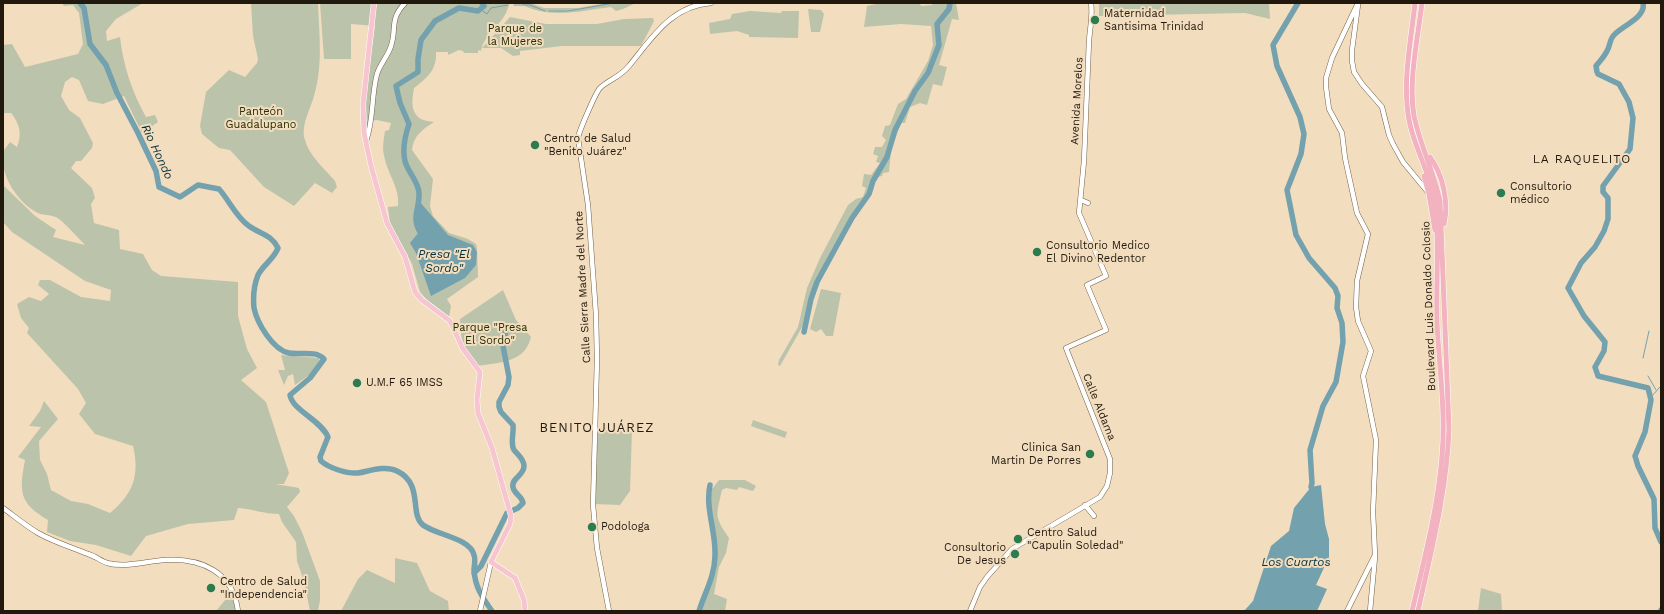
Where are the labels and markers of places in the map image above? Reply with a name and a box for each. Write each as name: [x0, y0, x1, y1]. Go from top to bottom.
place label: Maternidad Santisima Trinidad: [1104, 7, 1204, 33]
marker: Maternidad Santisima Trinidad: [1089, 14, 1101, 26]
place label: Centro de Salud "Benito Juárez": [544, 132, 631, 158]
marker: Centro de Salud "Benito Juárez": [529, 139, 541, 151]
place label: Consultorio médico: [1510, 180, 1572, 206]
marker: Consultorio médico: [1495, 187, 1507, 199]
place label: Consultorio Medico El Divino Redentor: [1046, 239, 1150, 265]
marker: Consultorio Medico El Divino Redentor: [1031, 246, 1043, 258]
place label: U.M.F 65 IMSS: [366, 376, 443, 390]
marker: U.M.F 65 IMSS: [351, 377, 363, 389]
place label: Clinica San Martin De Porres: [991, 441, 1081, 467]
marker: Clinica San Martin De Porres: [1084, 448, 1096, 460]
place label: Podologa: [601, 520, 650, 534]
marker: Podologa: [586, 521, 598, 533]
place label: Centro Salud "Capulin Soledad": [1027, 526, 1124, 552]
marker: Centro Salud "Capulin Soledad": [1012, 533, 1024, 545]
place label: Consultorio De Jesus: [944, 541, 1006, 567]
marker: Consultorio De Jesus: [1009, 548, 1021, 560]
place label: Centro de Salud "Independencia": [220, 575, 307, 601]
marker: Centro de Salud "Independencia": [205, 582, 217, 594]

